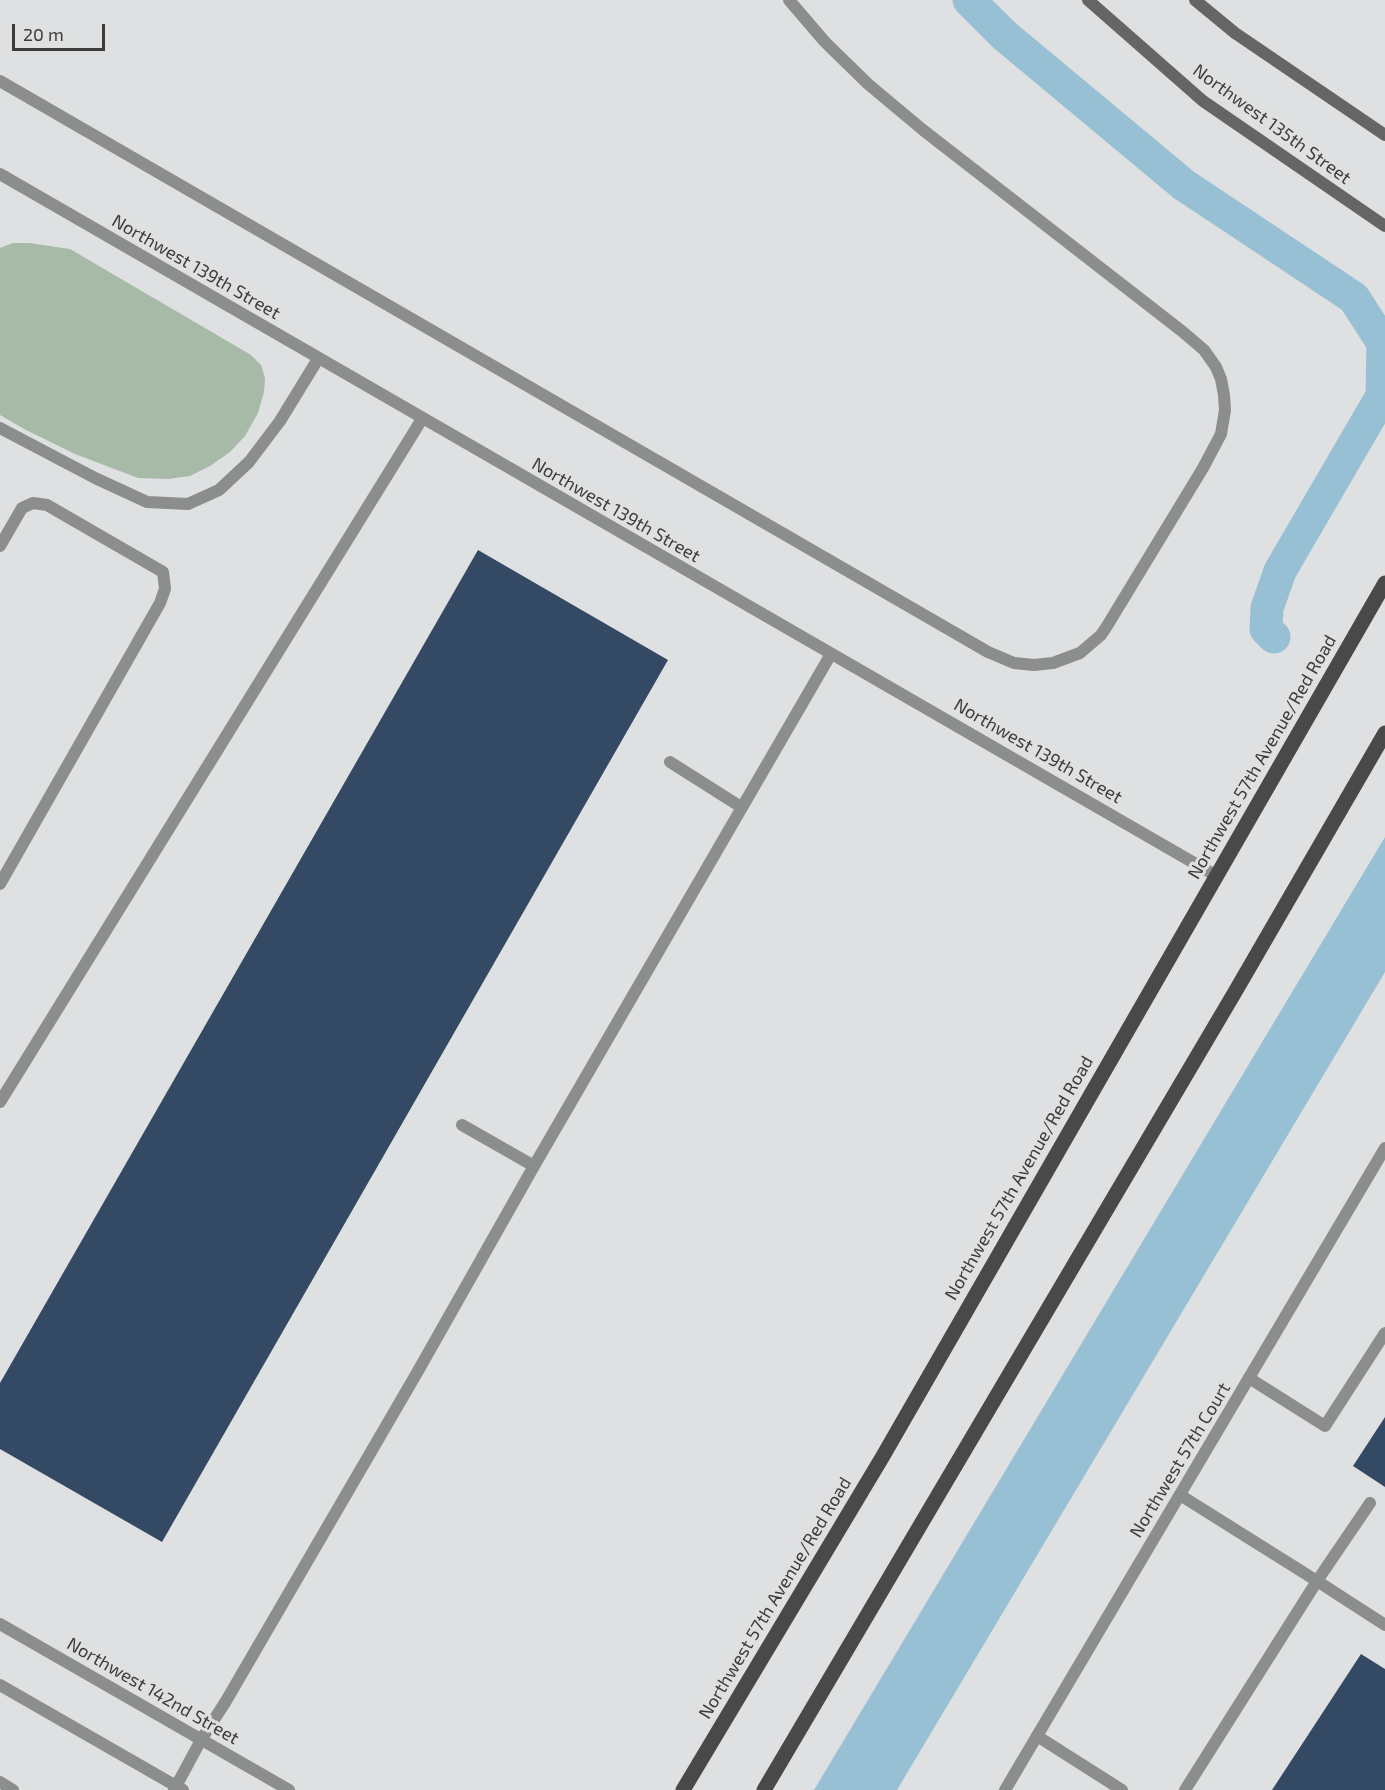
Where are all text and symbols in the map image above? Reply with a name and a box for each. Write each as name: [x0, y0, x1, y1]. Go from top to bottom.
scale bar: [15, 12, 108, 50]
text: 20 m: [23, 23, 64, 45]
street label: Northwest 135th Street: [1189, 59, 1355, 189]
street label: Northwest 139th Street: [108, 210, 284, 324]
street label: Northwest 139th Street: [528, 453, 704, 567]
street label: Northwest 57th Avenue/Red Road: [1183, 631, 1341, 883]
street label: Northwest 139th Street: [950, 694, 1126, 808]
street label: Northwest 57th Avenue/Red Road: [940, 1052, 1098, 1304]
street label: Northwest 57th Court: [1125, 1379, 1235, 1541]
street label: Northwest 57th Avenue/Red Road: [694, 1473, 856, 1723]
street label: Northwest 142nd Street: [63, 1633, 243, 1749]

